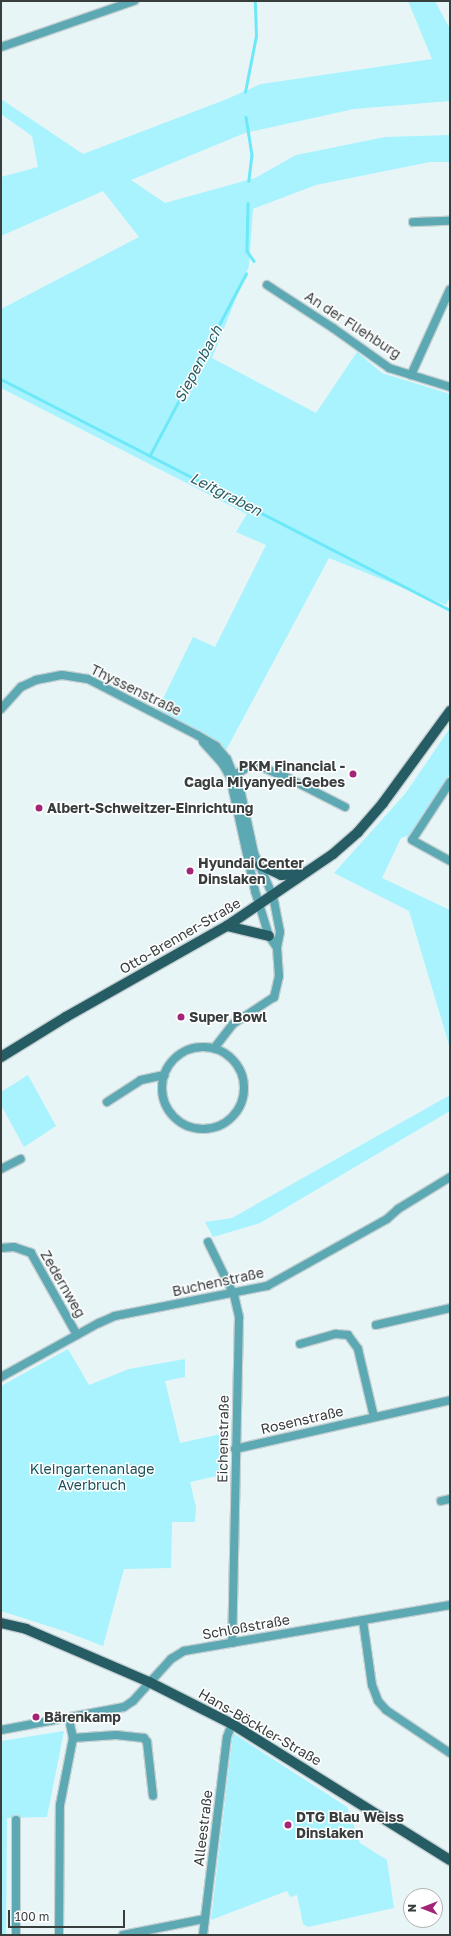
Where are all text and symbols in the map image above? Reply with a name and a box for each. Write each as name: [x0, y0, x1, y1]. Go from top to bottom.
street label: An der Fliehburg: [302, 288, 404, 362]
water label: Siepenbach: [170, 322, 226, 406]
water label: Leitgraben: [187, 468, 265, 520]
street label: Thyssenstraße: [88, 661, 184, 719]
place label: PKM Financial - Cagla Miyanyedi-Gebes: [184, 758, 345, 790]
marker: PKM Financial - Cagla Miyanyedi-Gebes: [348, 769, 358, 779]
place label: Albert-Schweitzer-Einrichtung: [47, 800, 253, 816]
marker: Albert-Schweitzer-Einrichtung: [34, 803, 44, 813]
place label: Hyundai Center Dinslaken: [198, 855, 304, 888]
marker: Hyundai Center Dinslaken: [185, 866, 195, 876]
street label: Otto-Brenner-Straße: [116, 894, 244, 978]
place label: Super Bowl: [189, 1009, 267, 1025]
marker: Super Bowl: [176, 1012, 186, 1022]
street label: Zedernweg: [37, 1247, 89, 1321]
street label: Buchenstraße: [171, 1264, 265, 1300]
street label: Eichenstraße: [214, 1395, 232, 1483]
street label: Rosenstraße: [259, 1402, 345, 1438]
park label: Kleingartenanlage Averbruch: [30, 1461, 154, 1494]
street label: Schloßstraße: [201, 1611, 291, 1643]
street label: Hans-Böckler-Straße: [195, 1685, 325, 1769]
place label: Bärenkamp: [44, 1709, 121, 1725]
marker: Bärenkamp: [31, 1712, 41, 1722]
street label: Alleestraße: [190, 1789, 216, 1867]
place label: DTG Blau Weiss Dinslaken: [296, 1809, 404, 1842]
marker: DTG Blau Weiss Dinslaken: [283, 1820, 293, 1830]
north arrow: [403, 1888, 443, 1928]
scale bar: [10, 1902, 127, 1928]
text: N: [405, 1904, 418, 1912]
text: 100 m: [15, 1909, 49, 1924]

